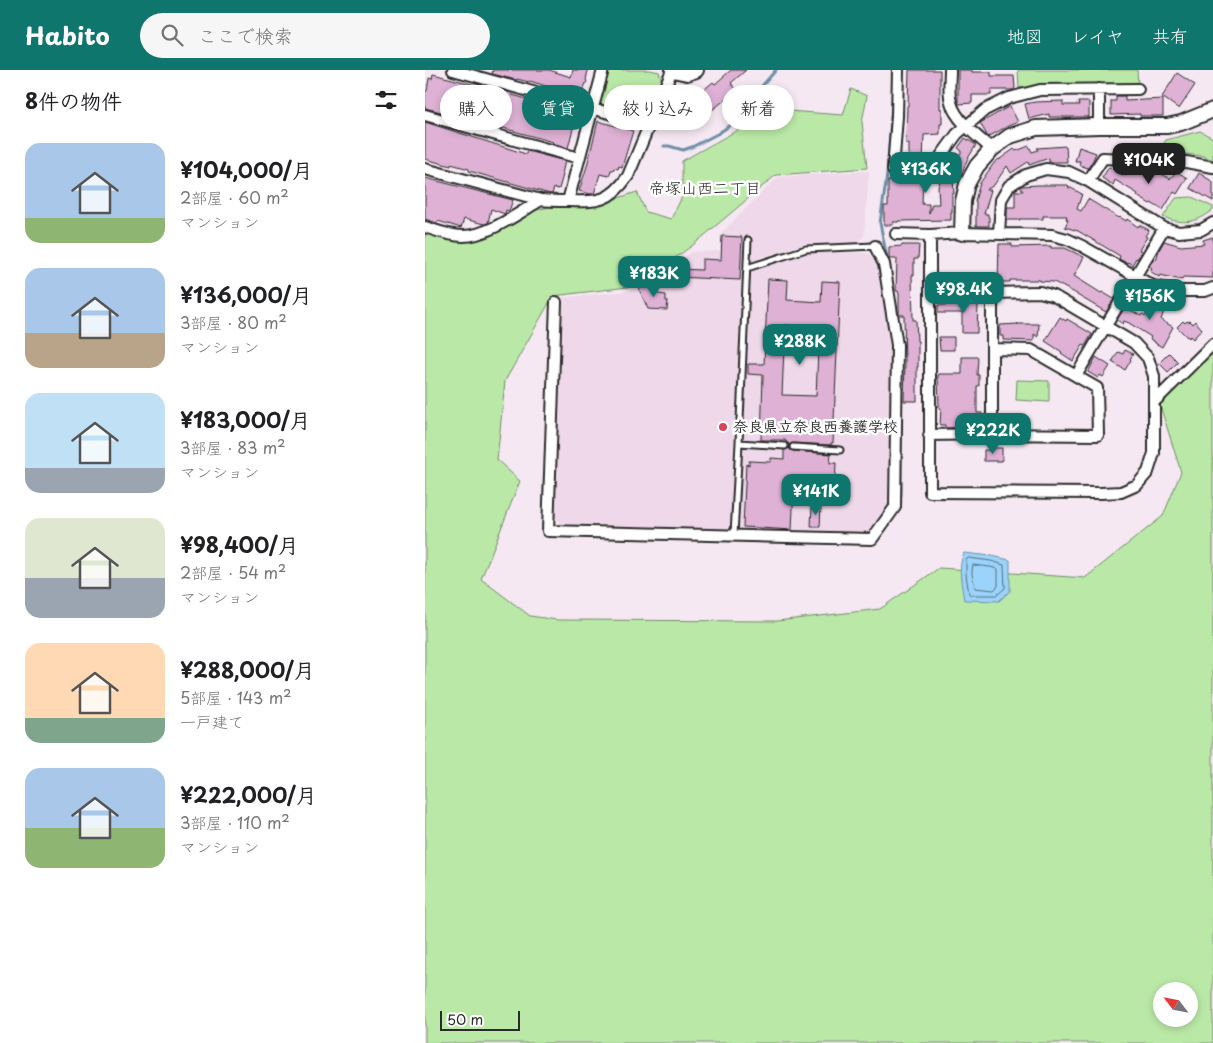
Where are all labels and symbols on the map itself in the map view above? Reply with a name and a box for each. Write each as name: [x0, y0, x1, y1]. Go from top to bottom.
pin: ¥104K: [1114, 142, 1184, 185]
pin: ¥136K: [891, 152, 961, 194]
district label: 帝塚山西二丁目: [649, 175, 761, 199]
pin: ¥183K: [619, 256, 689, 298]
pin: ¥98.4K: [923, 272, 1005, 314]
pin: ¥156K: [1115, 278, 1185, 321]
pin: ¥288K: [765, 324, 835, 366]
pin: ¥222K: [958, 412, 1028, 455]
place label: 奈良県立奈良西養護学校: [733, 414, 898, 437]
marker: 奈良県立奈良西養護学校: [717, 421, 729, 433]
pin: ¥141K: [781, 474, 851, 516]
north arrow: [1153, 982, 1197, 1028]
scale bar: [440, 1008, 520, 1031]

